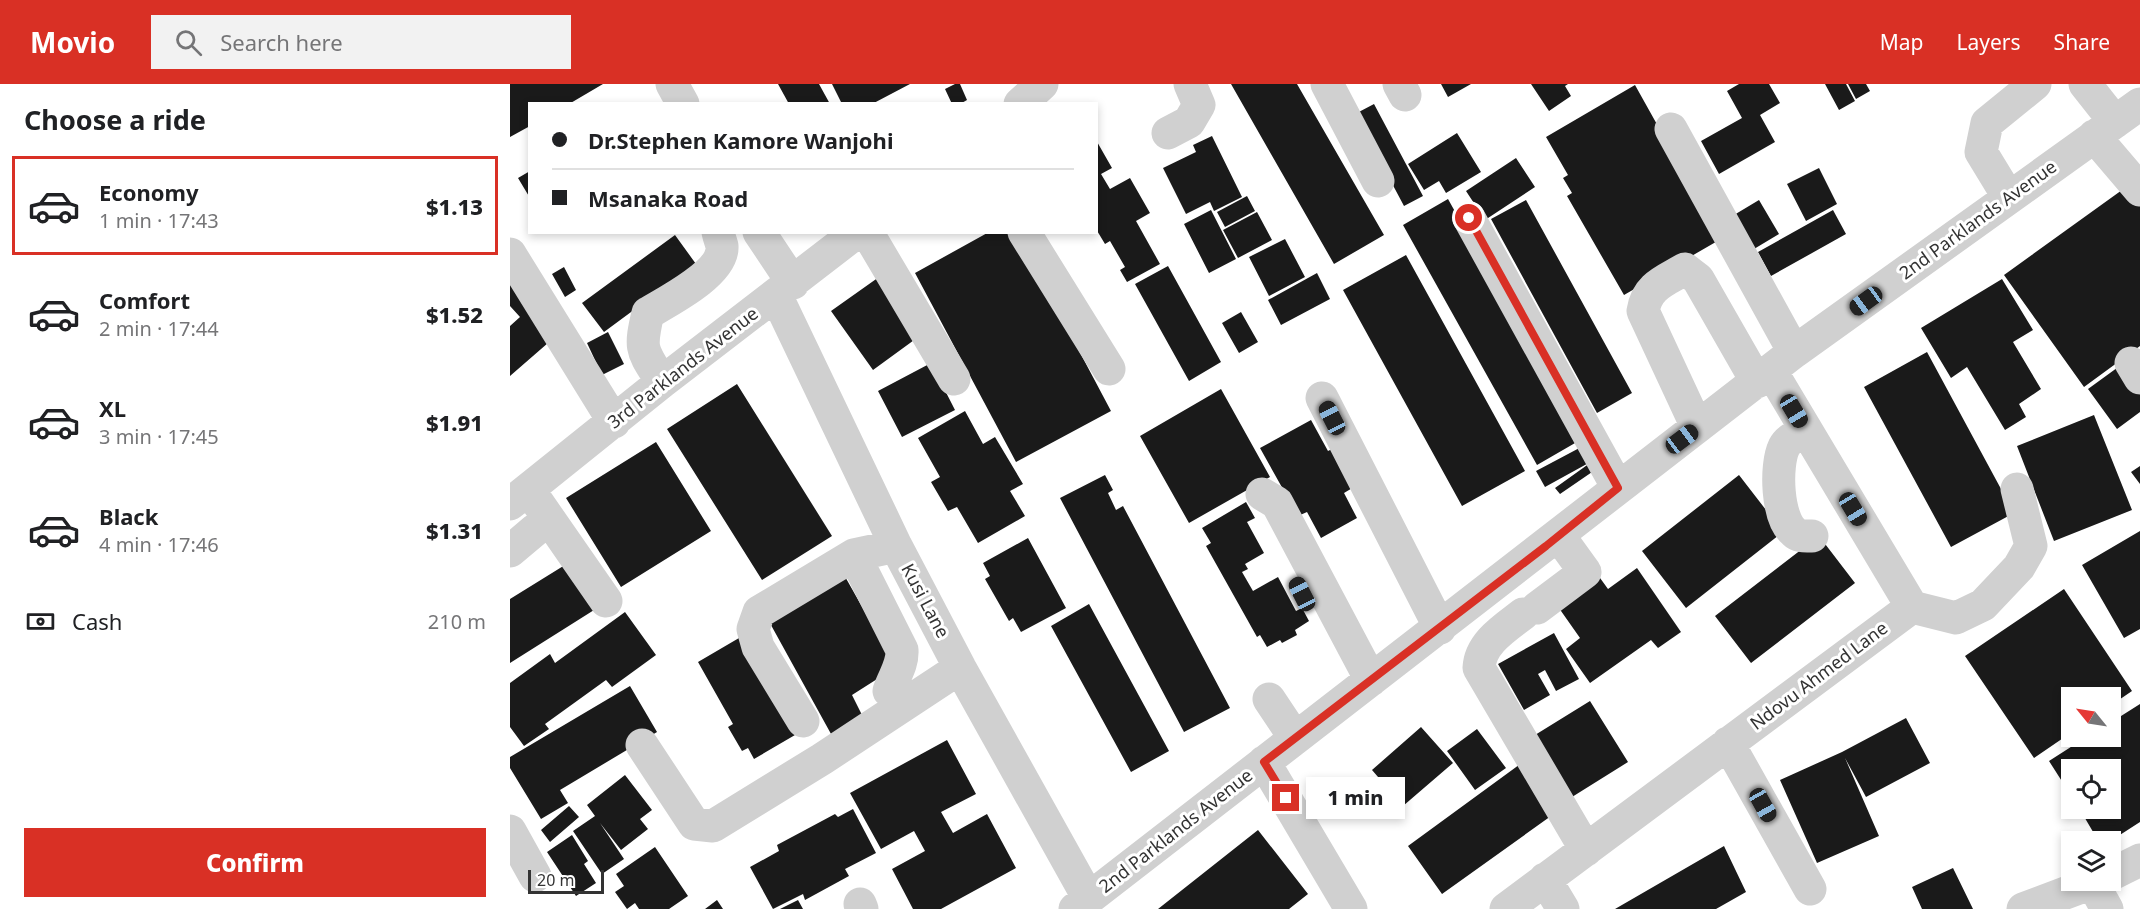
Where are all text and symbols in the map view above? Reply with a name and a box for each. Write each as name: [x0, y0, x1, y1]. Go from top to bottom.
search box: [151, 15, 571, 69]
text: Movio: [30, 23, 115, 61]
icon: search: [172, 26, 205, 59]
text: Search here: [220, 27, 343, 57]
text: Map: [1880, 28, 1924, 56]
text: Layers: [1957, 28, 2021, 56]
text: Share: [2054, 28, 2110, 56]
text: Choose a ride: [24, 101, 206, 138]
text: Dr.Stephen Kamore Wanjohi: [588, 125, 894, 155]
street label: 2nd Parklands Avenue: [1894, 154, 2061, 284]
text: Economy: [99, 177, 198, 207]
icon: car: [27, 179, 81, 233]
text: Msanaka Road: [588, 183, 748, 213]
text: $1.13: [426, 191, 483, 221]
route start: [1455, 204, 1482, 231]
text: 1 min · 17:43: [99, 207, 219, 234]
car: [1846, 283, 1886, 319]
text: Comfort: [99, 285, 190, 315]
icon: car: [27, 287, 81, 341]
text: $1.52: [426, 299, 483, 329]
street label: 3rd Parklands Avenue: [602, 301, 763, 433]
text: 2 min · 17:44: [99, 315, 219, 342]
car: [1777, 391, 1811, 431]
text: XL: [99, 393, 126, 423]
icon: car: [27, 395, 81, 449]
car: [1316, 398, 1348, 438]
text: $1.91: [426, 407, 483, 437]
car: [1662, 421, 1702, 457]
text: 3 min · 17:45: [99, 423, 219, 450]
car: [1836, 489, 1870, 529]
text: Black: [99, 501, 158, 531]
icon: car: [27, 503, 81, 557]
text: $1.31: [426, 515, 483, 545]
text: 4 min · 17:46: [99, 531, 219, 558]
street label: Kusi Lane: [896, 559, 955, 642]
car: [1286, 574, 1318, 614]
icon: cash: [24, 605, 57, 638]
text: Cash: [72, 606, 122, 636]
text: 210 m: [428, 608, 486, 635]
street label: Ndovu Ahmed Lane: [1745, 616, 1892, 735]
north arrow: [2061, 687, 2121, 747]
map controls: [2061, 687, 2121, 891]
button: locate: [2061, 759, 2121, 819]
street label: 2nd Parklands Avenue: [1094, 763, 1257, 898]
callout: 1 min: [1307, 777, 1406, 819]
route end: [1272, 784, 1299, 811]
text: 1 min: [1328, 784, 1383, 811]
car: [1746, 785, 1780, 825]
button: Confirm: [24, 828, 486, 897]
button: layers: [2061, 831, 2121, 891]
scale bar: [528, 867, 604, 894]
text: 20 m: [537, 869, 574, 891]

